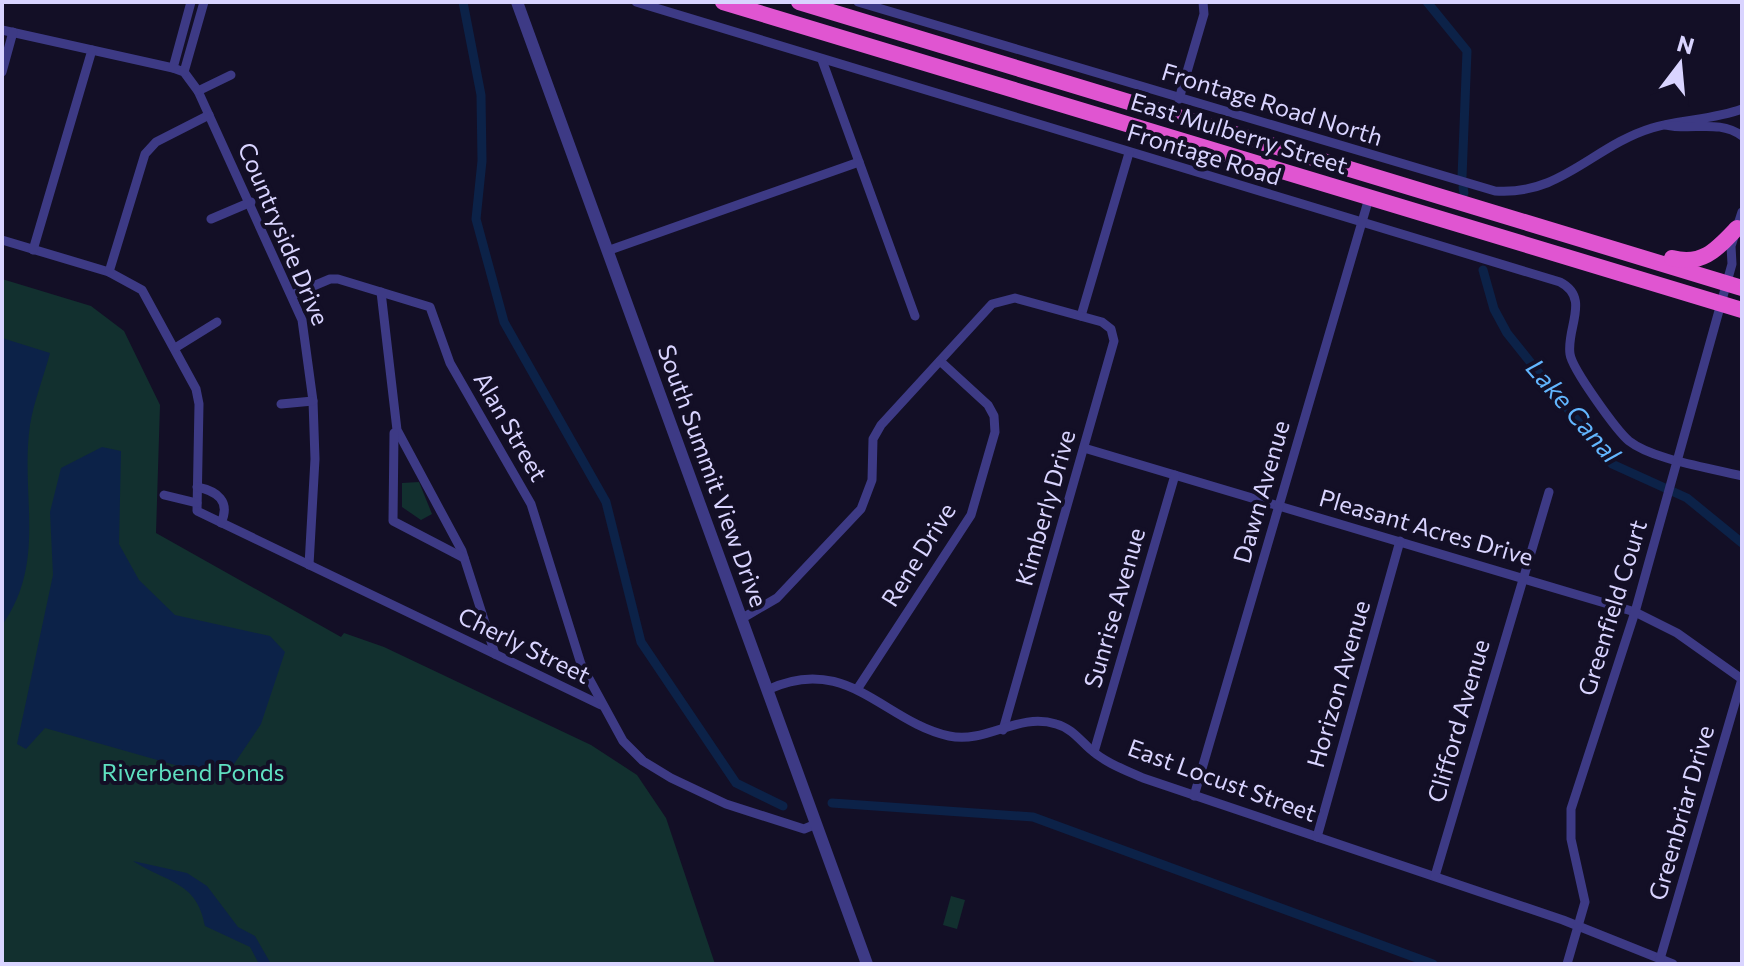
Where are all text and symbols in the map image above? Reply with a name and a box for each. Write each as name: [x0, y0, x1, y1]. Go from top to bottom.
north arrow: [1640, 24, 1720, 104]
text: N: [1674, 29, 1697, 60]
street label: Frontage Road North: [1158, 58, 1386, 152]
street label: East Mulberry Street: [1127, 86, 1352, 179]
street label: Frontage Road: [1124, 118, 1284, 192]
street label: Countryside Drive: [233, 138, 336, 329]
street label: South Summit View Drive: [652, 340, 774, 610]
water label: Lake Canal: [1521, 352, 1628, 469]
street label: Alan Street: [468, 366, 554, 486]
street label: Dawn Avenue: [1226, 417, 1295, 566]
street label: Kimberly Drive: [1008, 426, 1081, 589]
street label: Pleasant Acres Drive: [1316, 482, 1537, 571]
street label: Rene Drive: [874, 497, 961, 611]
street label: Greenfield Court: [1571, 516, 1652, 699]
street label: Sunrise Avenue: [1077, 524, 1150, 691]
street label: Horizon Avenue: [1300, 597, 1375, 771]
street label: Cherly Street: [454, 600, 596, 689]
street label: Clifford Avenue: [1420, 636, 1495, 806]
street label: Greenbriar Drive: [1642, 722, 1719, 903]
street label: East Locust Street: [1124, 732, 1321, 827]
park label: Riverbend Ponds: [102, 757, 284, 786]

